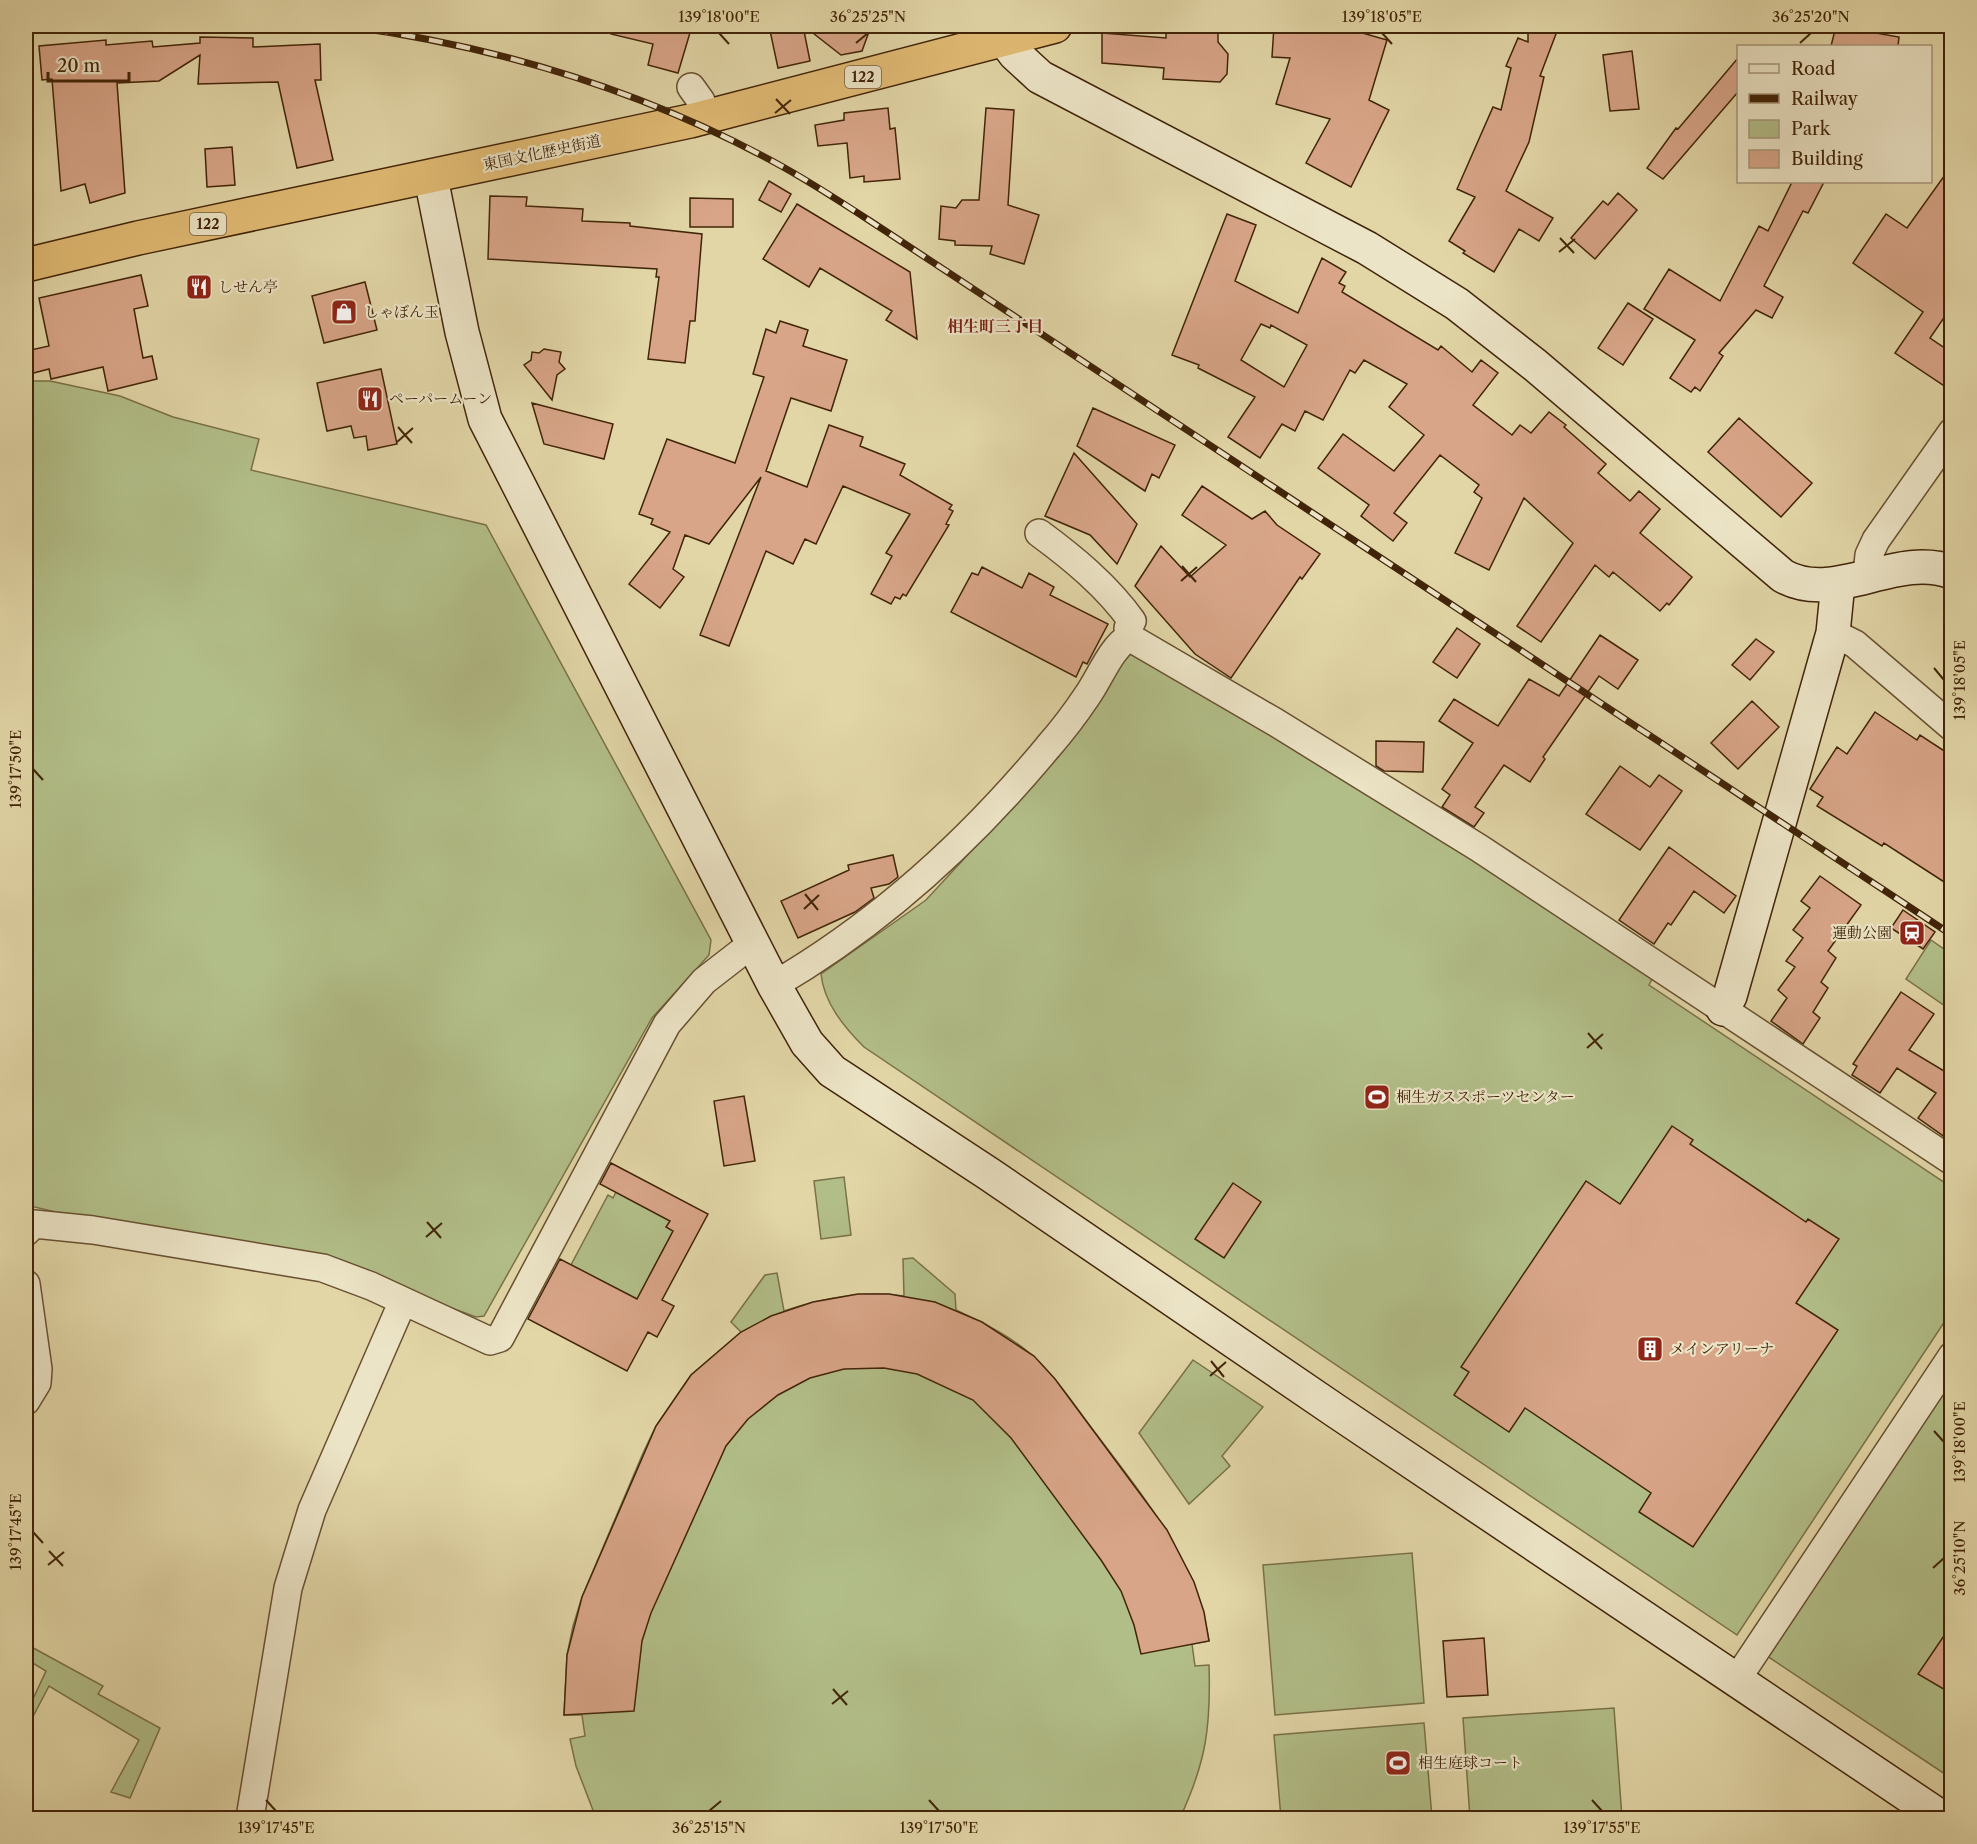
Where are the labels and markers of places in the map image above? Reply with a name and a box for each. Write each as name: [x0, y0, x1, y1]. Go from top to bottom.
restaurant icon: しせん亭: [184, 272, 214, 302]
place label: しせん亭: [218, 277, 278, 296]
shop icon: しゃぼん玉: [329, 297, 359, 327]
place label: しゃぼん玉: [364, 302, 439, 321]
restaurant icon: ペーパームーン: [355, 384, 385, 414]
place label: ペーパームーン: [389, 389, 492, 408]
station icon: 運動公園: [1897, 918, 1927, 948]
place label: 運動公園: [1832, 923, 1892, 942]
sports icon: 桐生ガススポーツセンター: [1362, 1082, 1392, 1112]
place label: 桐生ガススポーツセンター: [1396, 1087, 1575, 1106]
building icon: メインアリーナ: [1635, 1334, 1665, 1364]
place label: メインアリーナ: [1670, 1339, 1774, 1358]
sports icon: 相生庭球コート: [1383, 1748, 1413, 1778]
place label: 相生庭球コート: [1418, 1753, 1523, 1772]

